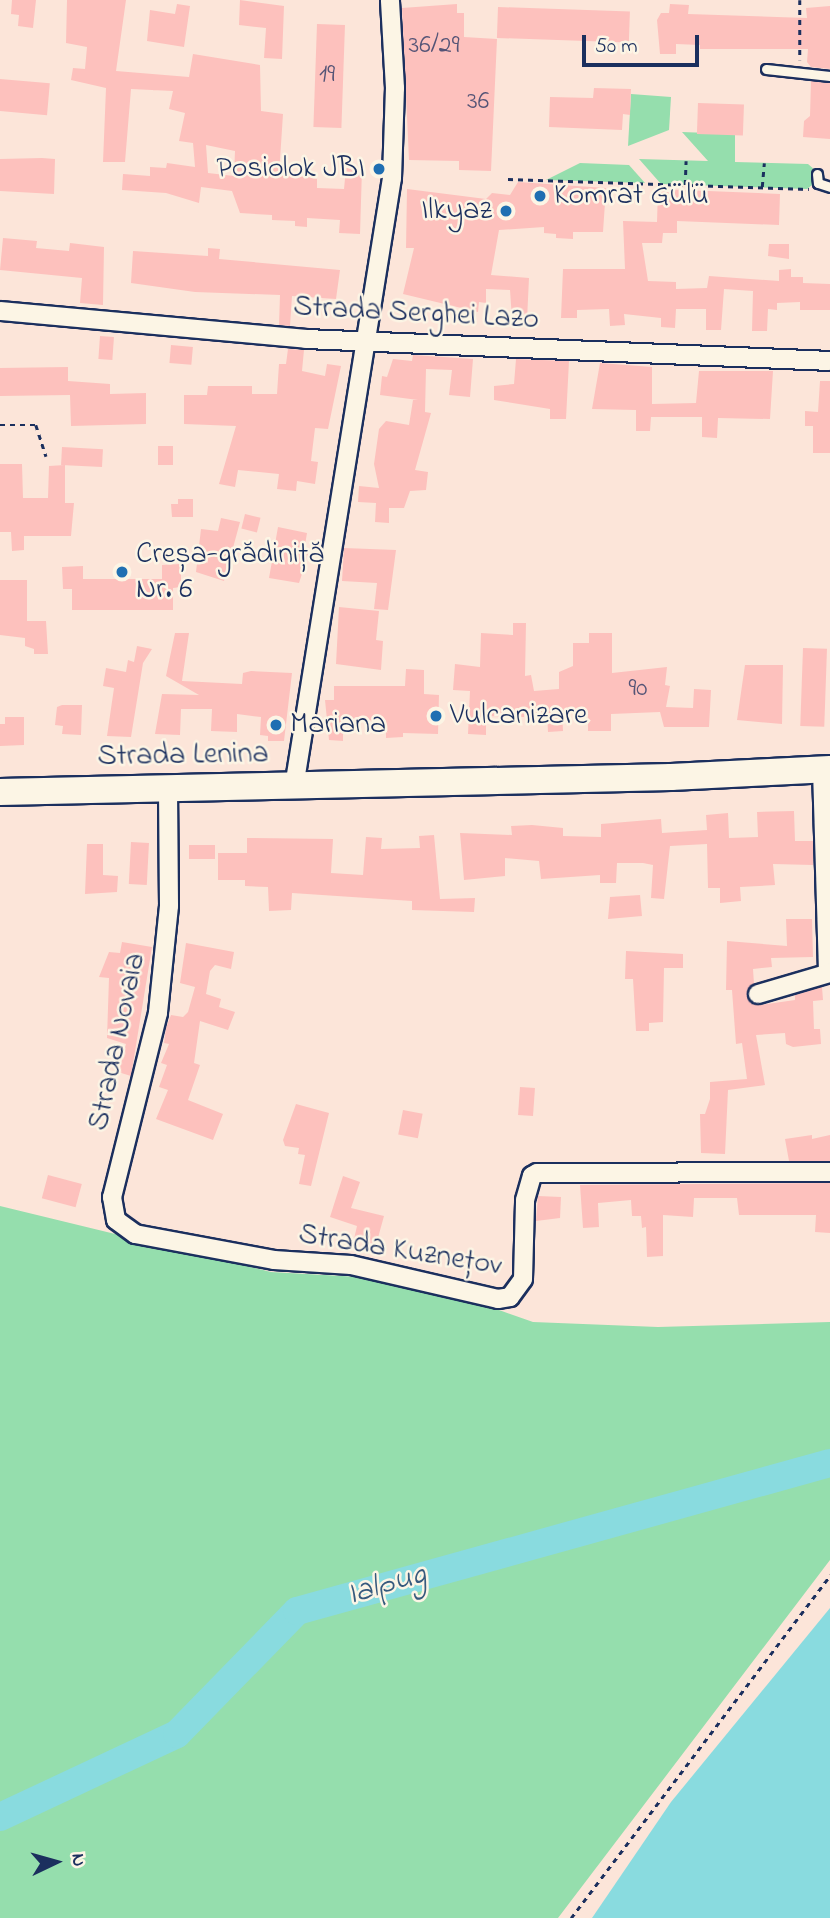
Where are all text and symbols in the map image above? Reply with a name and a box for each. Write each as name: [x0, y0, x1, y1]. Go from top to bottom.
scale bar: [585, 21, 702, 65]
house number: 36/29: [409, 31, 459, 63]
text: 50 m: [595, 32, 638, 62]
house number: 19: [319, 60, 335, 92]
house number: 36: [467, 87, 489, 119]
place label: Posiolok JBI: [216, 151, 365, 187]
marker: Posiolok JBI: [371, 161, 387, 177]
place label: Komrat Gülü: [554, 178, 708, 214]
marker: Komrat Gülü: [532, 188, 548, 204]
place label: Ilkyaz: [421, 193, 492, 229]
marker: Ilkyaz: [498, 203, 514, 219]
street label: Strada Serghei Lazo: [292, 290, 540, 338]
place label: Creșa-grădiniță Nr. 6: [136, 537, 324, 608]
marker: Creșa-grădiniță Nr. 6: [114, 564, 130, 580]
house number: 90: [628, 674, 648, 706]
place label: Vulcanizare: [450, 698, 587, 734]
place label: Mariana: [290, 707, 386, 743]
marker: Vulcanizare: [428, 708, 444, 724]
marker: Mariana: [268, 717, 284, 733]
street label: Strada Lenina: [97, 737, 269, 775]
street label: Strada Novaia: [82, 950, 154, 1134]
street label: Strada Kuznețov: [296, 1217, 504, 1285]
water label: Ialpug: [343, 1556, 431, 1616]
north arrow: [21, 1827, 91, 1897]
text: N: [63, 1853, 91, 1868]

